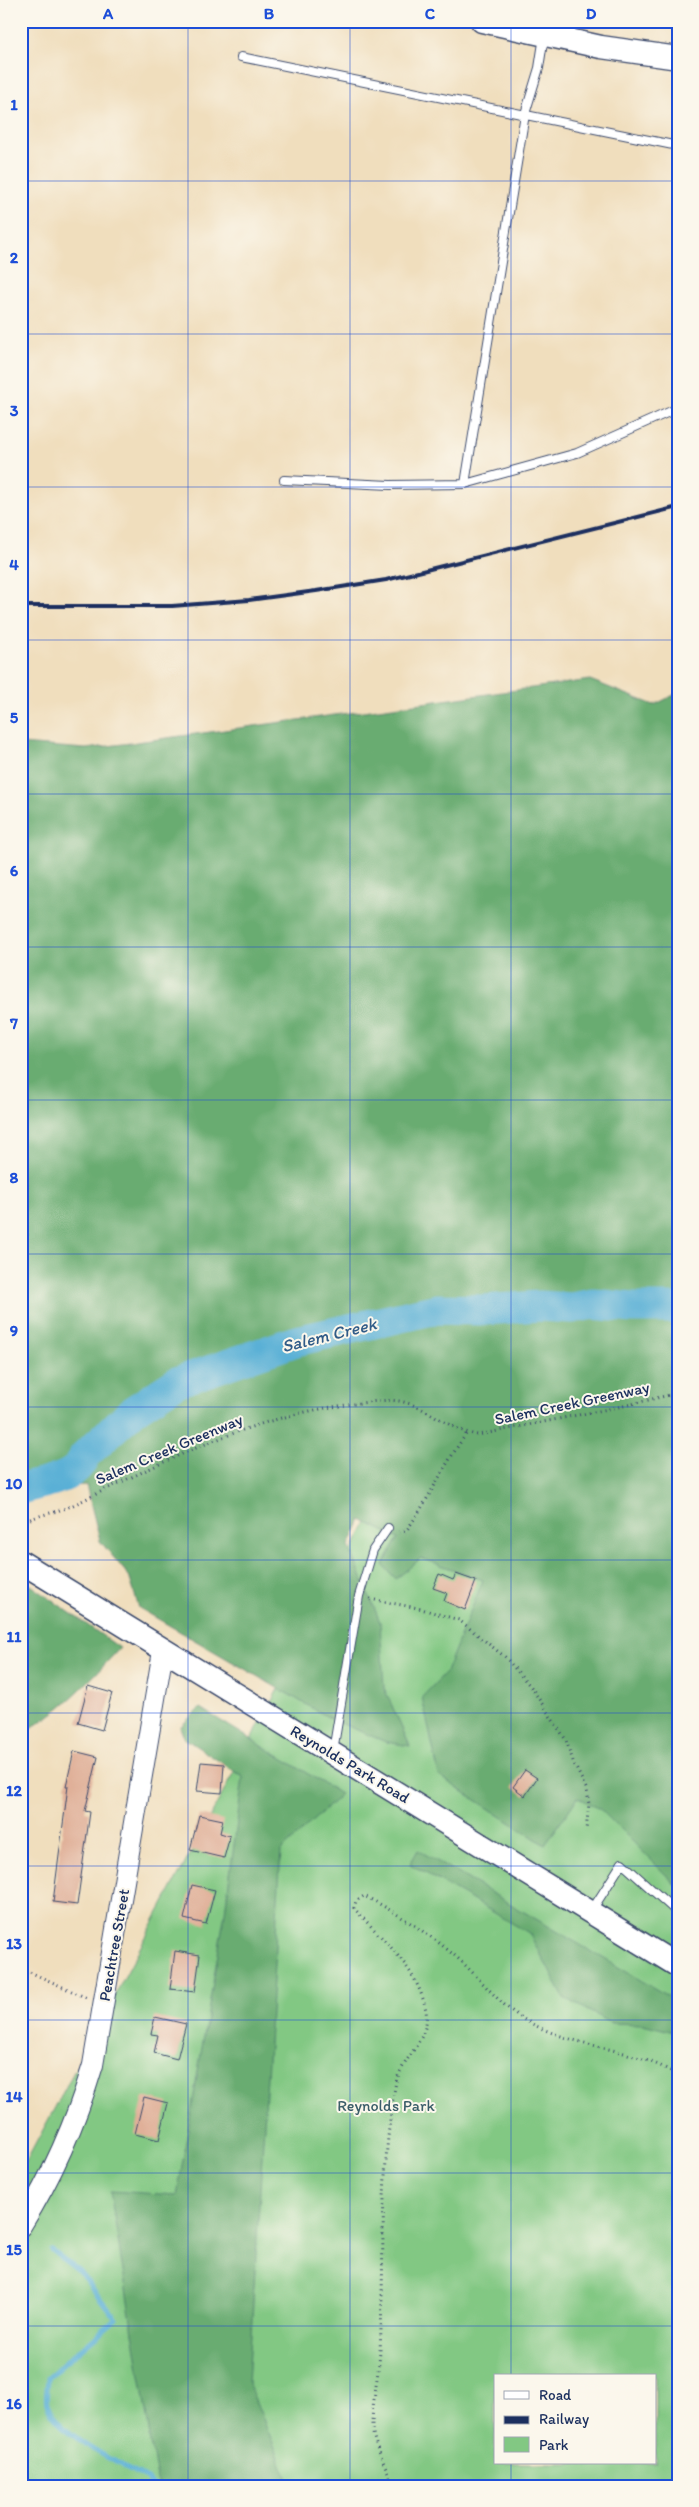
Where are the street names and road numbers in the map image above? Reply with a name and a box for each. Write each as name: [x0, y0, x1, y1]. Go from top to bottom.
street label: Salem Creek Greenway: [493, 1377, 652, 1429]
street label: Salem Creek Greenway: [93, 1409, 246, 1489]
street label: Reynolds Park Road: [287, 1721, 413, 1807]
street label: Peachtree Street: [95, 1887, 133, 2003]

